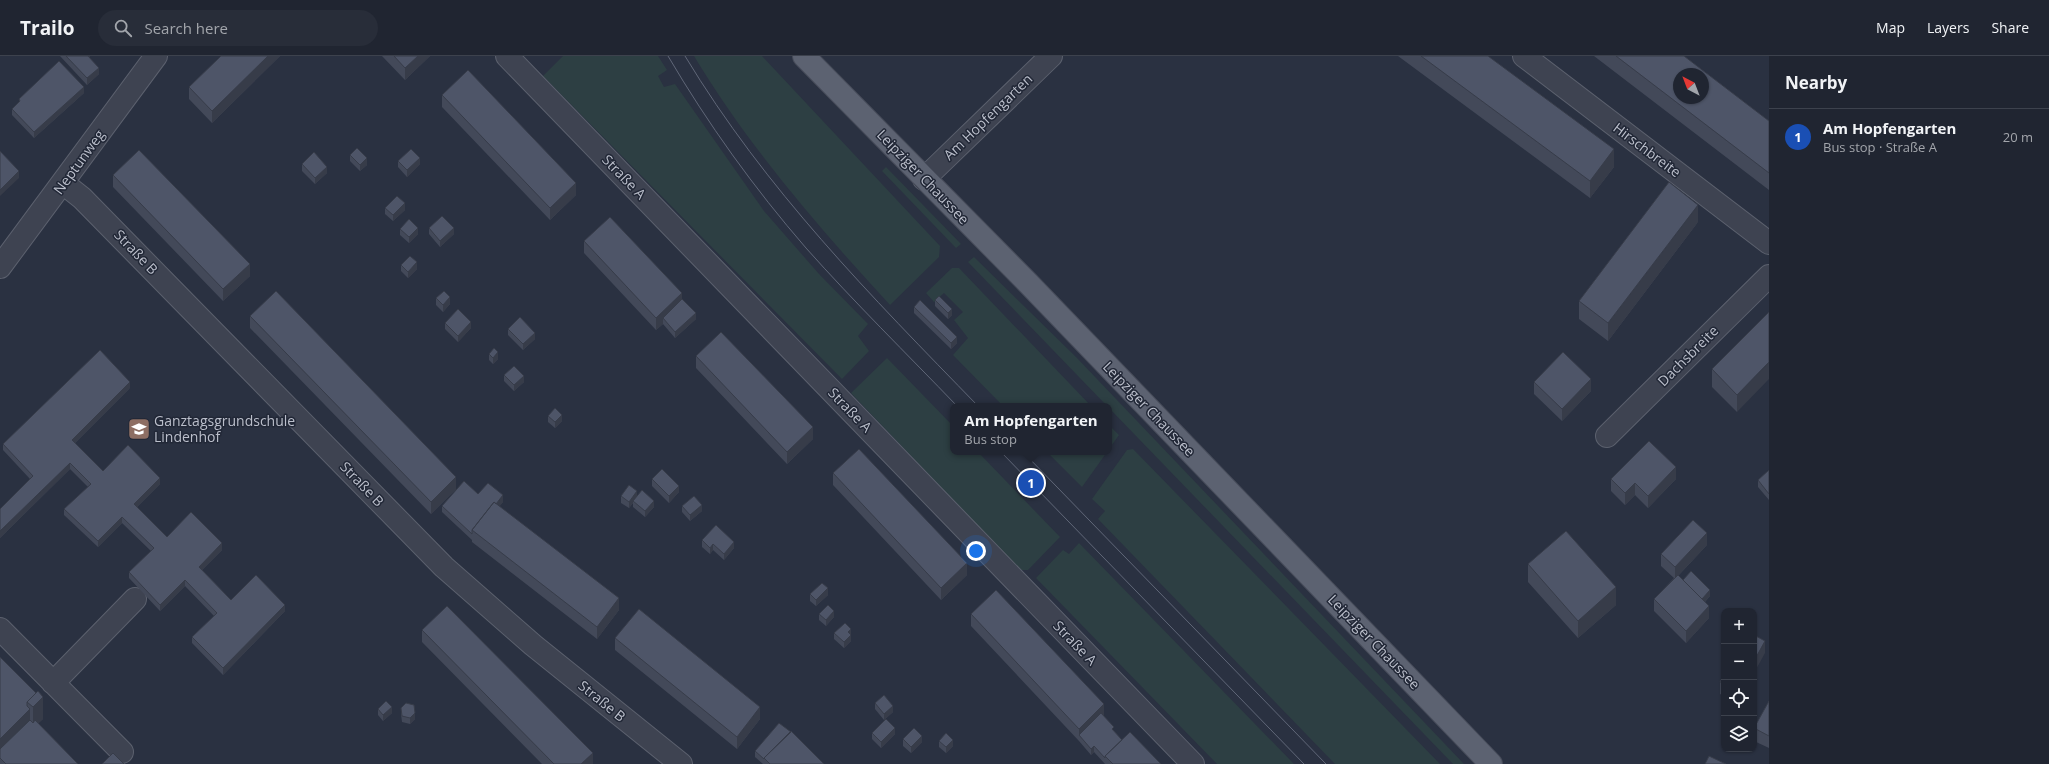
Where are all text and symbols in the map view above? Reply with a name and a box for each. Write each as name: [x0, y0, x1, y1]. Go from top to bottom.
search box: [98, 10, 378, 46]
text: Trailo: [20, 15, 74, 41]
icon: search: [112, 17, 134, 39]
text: Search here: [144, 18, 228, 38]
text: Map: [1876, 18, 1905, 37]
text: Layers: [1927, 18, 1969, 37]
text: Share: [1991, 18, 2029, 37]
north arrow: [1673, 68, 1709, 104]
street label: Am Hopfengarten: [939, 69, 1036, 164]
text: Nearby: [1785, 71, 1847, 94]
street label: Hirschbreite: [1610, 118, 1685, 181]
text: Am Hopfengarten: [1823, 118, 1956, 138]
street label: Neptunweg: [49, 125, 109, 198]
street label: Leipziger Chaussee: [873, 125, 974, 228]
text: 1: [1794, 128, 1802, 146]
text: 20 m: [2003, 128, 2033, 146]
text: Bus stop · Straße A: [1823, 138, 1937, 156]
street label: Straße A: [598, 150, 650, 203]
street label: Straße B: [110, 225, 162, 278]
street label: Dachsbreite: [1653, 321, 1722, 390]
street label: Leipziger Chaussee: [1099, 357, 1200, 460]
street label: Straße A: [824, 383, 876, 436]
popup: [950, 403, 1112, 455]
text: Am Hopfengarten: [964, 410, 1098, 430]
place label: Ganztagsgrundschule Lindenhof: [154, 411, 295, 446]
school or university icon: Ganztagsgrundschule Lindenhof: [126, 416, 152, 442]
text: Bus stop: [964, 430, 1017, 448]
street label: Straße B: [336, 457, 388, 510]
pin: 1: [1018, 468, 1044, 498]
your location: [966, 541, 986, 561]
street label: Leipziger Chaussee: [1324, 590, 1425, 693]
map controls: [1721, 608, 1757, 752]
button: +: [1721, 608, 1757, 644]
street label: Straße A: [1049, 616, 1101, 669]
button: −: [1721, 644, 1757, 680]
street label: Straße B: [575, 676, 630, 725]
button: locate: [1721, 680, 1757, 716]
button: layers: [1721, 716, 1757, 752]

